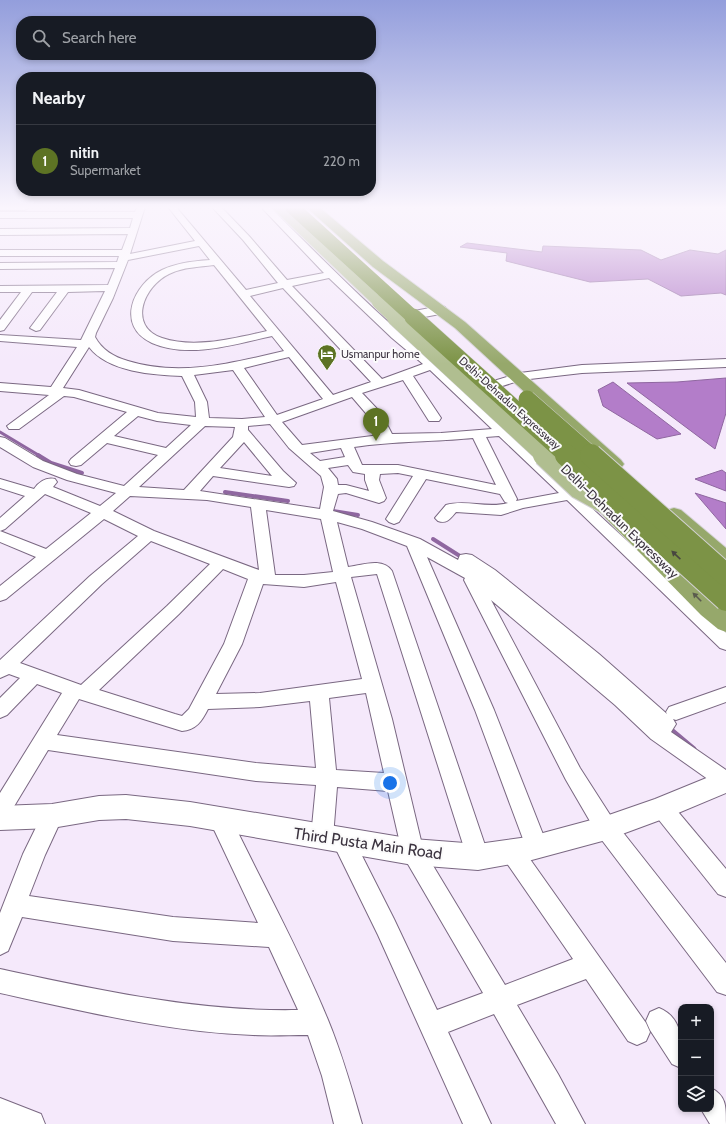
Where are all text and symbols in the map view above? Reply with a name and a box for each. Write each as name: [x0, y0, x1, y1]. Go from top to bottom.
search box: [16, 16, 376, 60]
icon: search: [30, 27, 52, 49]
text: Search here: [62, 29, 137, 47]
text: Nearby: [32, 88, 85, 108]
text: nitin: [70, 144, 99, 162]
text: 1: [43, 153, 47, 169]
text: 220 m: [323, 153, 360, 169]
text: Supermarket: [70, 162, 141, 178]
hotel icon: Usmanpur home: [316, 343, 338, 371]
place label: Usmanpur home: [341, 347, 420, 361]
street label: Delhi-Dehradun Expressway: [456, 354, 564, 453]
pin: 1: [363, 408, 389, 441]
street label: Delhi–Dehradun Expressway: [558, 461, 682, 582]
one-way arrow: [672, 551, 681, 560]
one-way arrow: [692, 592, 702, 602]
your location: [380, 773, 400, 793]
street label: Third Pusta Main Road: [292, 824, 443, 863]
map controls: [678, 1004, 714, 1112]
button: +: [678, 1004, 714, 1040]
button: −: [678, 1040, 714, 1076]
button: layers: [678, 1076, 714, 1112]

